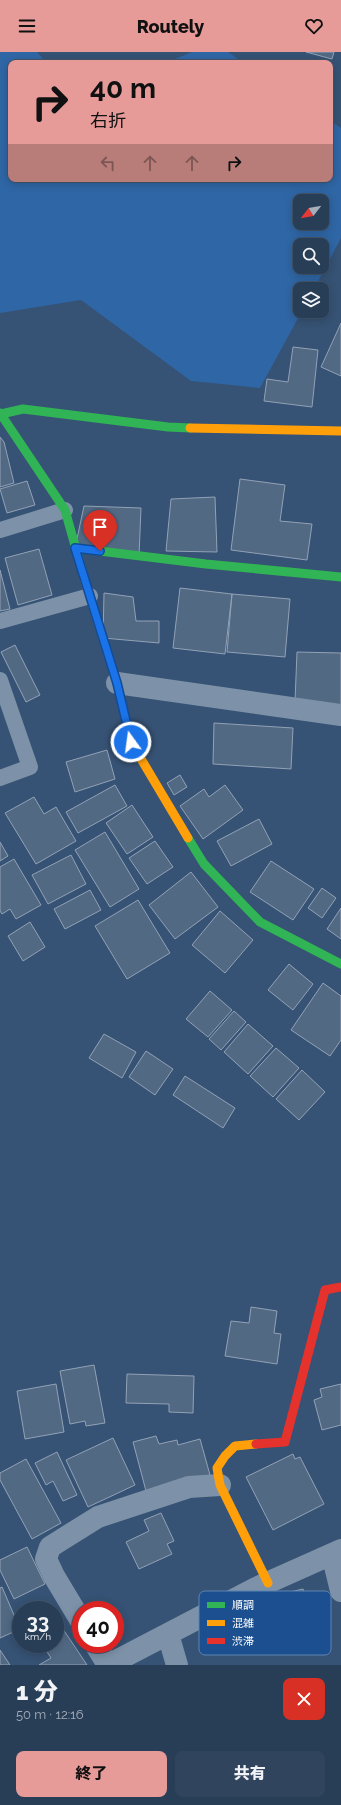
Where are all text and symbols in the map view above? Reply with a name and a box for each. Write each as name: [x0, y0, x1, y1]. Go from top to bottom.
icon: menu: [16, 15, 38, 37]
icon: heart: [303, 15, 325, 37]
text: Routely: [137, 16, 204, 37]
text: 40 m: [90, 72, 156, 105]
icon: right: [24, 76, 76, 128]
text: 右折: [90, 110, 126, 131]
icon: left: [97, 152, 119, 174]
icon: ahead: [139, 152, 161, 174]
icon: ahead: [181, 152, 203, 174]
icon: right: [223, 152, 245, 174]
north arrow: [293, 194, 329, 230]
map controls: [293, 194, 329, 318]
button: search: [293, 238, 329, 274]
button: layers: [293, 282, 329, 318]
pin: [83, 510, 117, 551]
icon: arrive: [89, 516, 111, 538]
position arrow: [110, 721, 152, 763]
legend: [199, 1591, 331, 1655]
text: 順調: [232, 1599, 254, 1612]
speed limit sign: 40: [72, 1601, 124, 1653]
text: 33: [27, 1610, 49, 1634]
text: 混雑: [232, 1617, 254, 1630]
text: km/h: [25, 1631, 51, 1642]
text: 渋滞: [232, 1635, 254, 1648]
text: 1 分: [16, 1677, 58, 1706]
button: close: [283, 1678, 325, 1720]
text: 50 m · 12:16: [16, 1707, 84, 1722]
button: 終了: [16, 1751, 167, 1797]
button: 共有: [175, 1751, 325, 1797]

